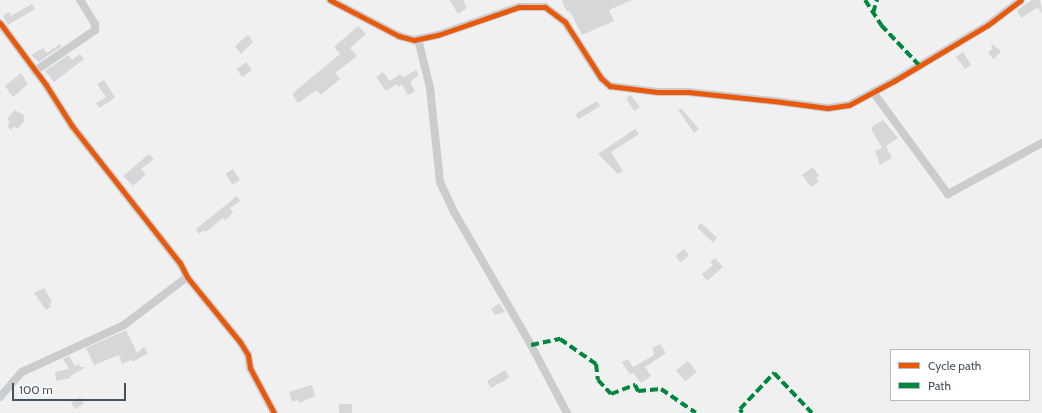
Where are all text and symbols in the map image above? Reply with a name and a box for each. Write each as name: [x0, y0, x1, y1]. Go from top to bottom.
legend: [890, 349, 1030, 401]
text: Cycle path: [928, 358, 981, 373]
scale bar: [14, 375, 128, 401]
text: Path: [928, 378, 951, 393]
text: 100 m: [19, 382, 53, 397]

